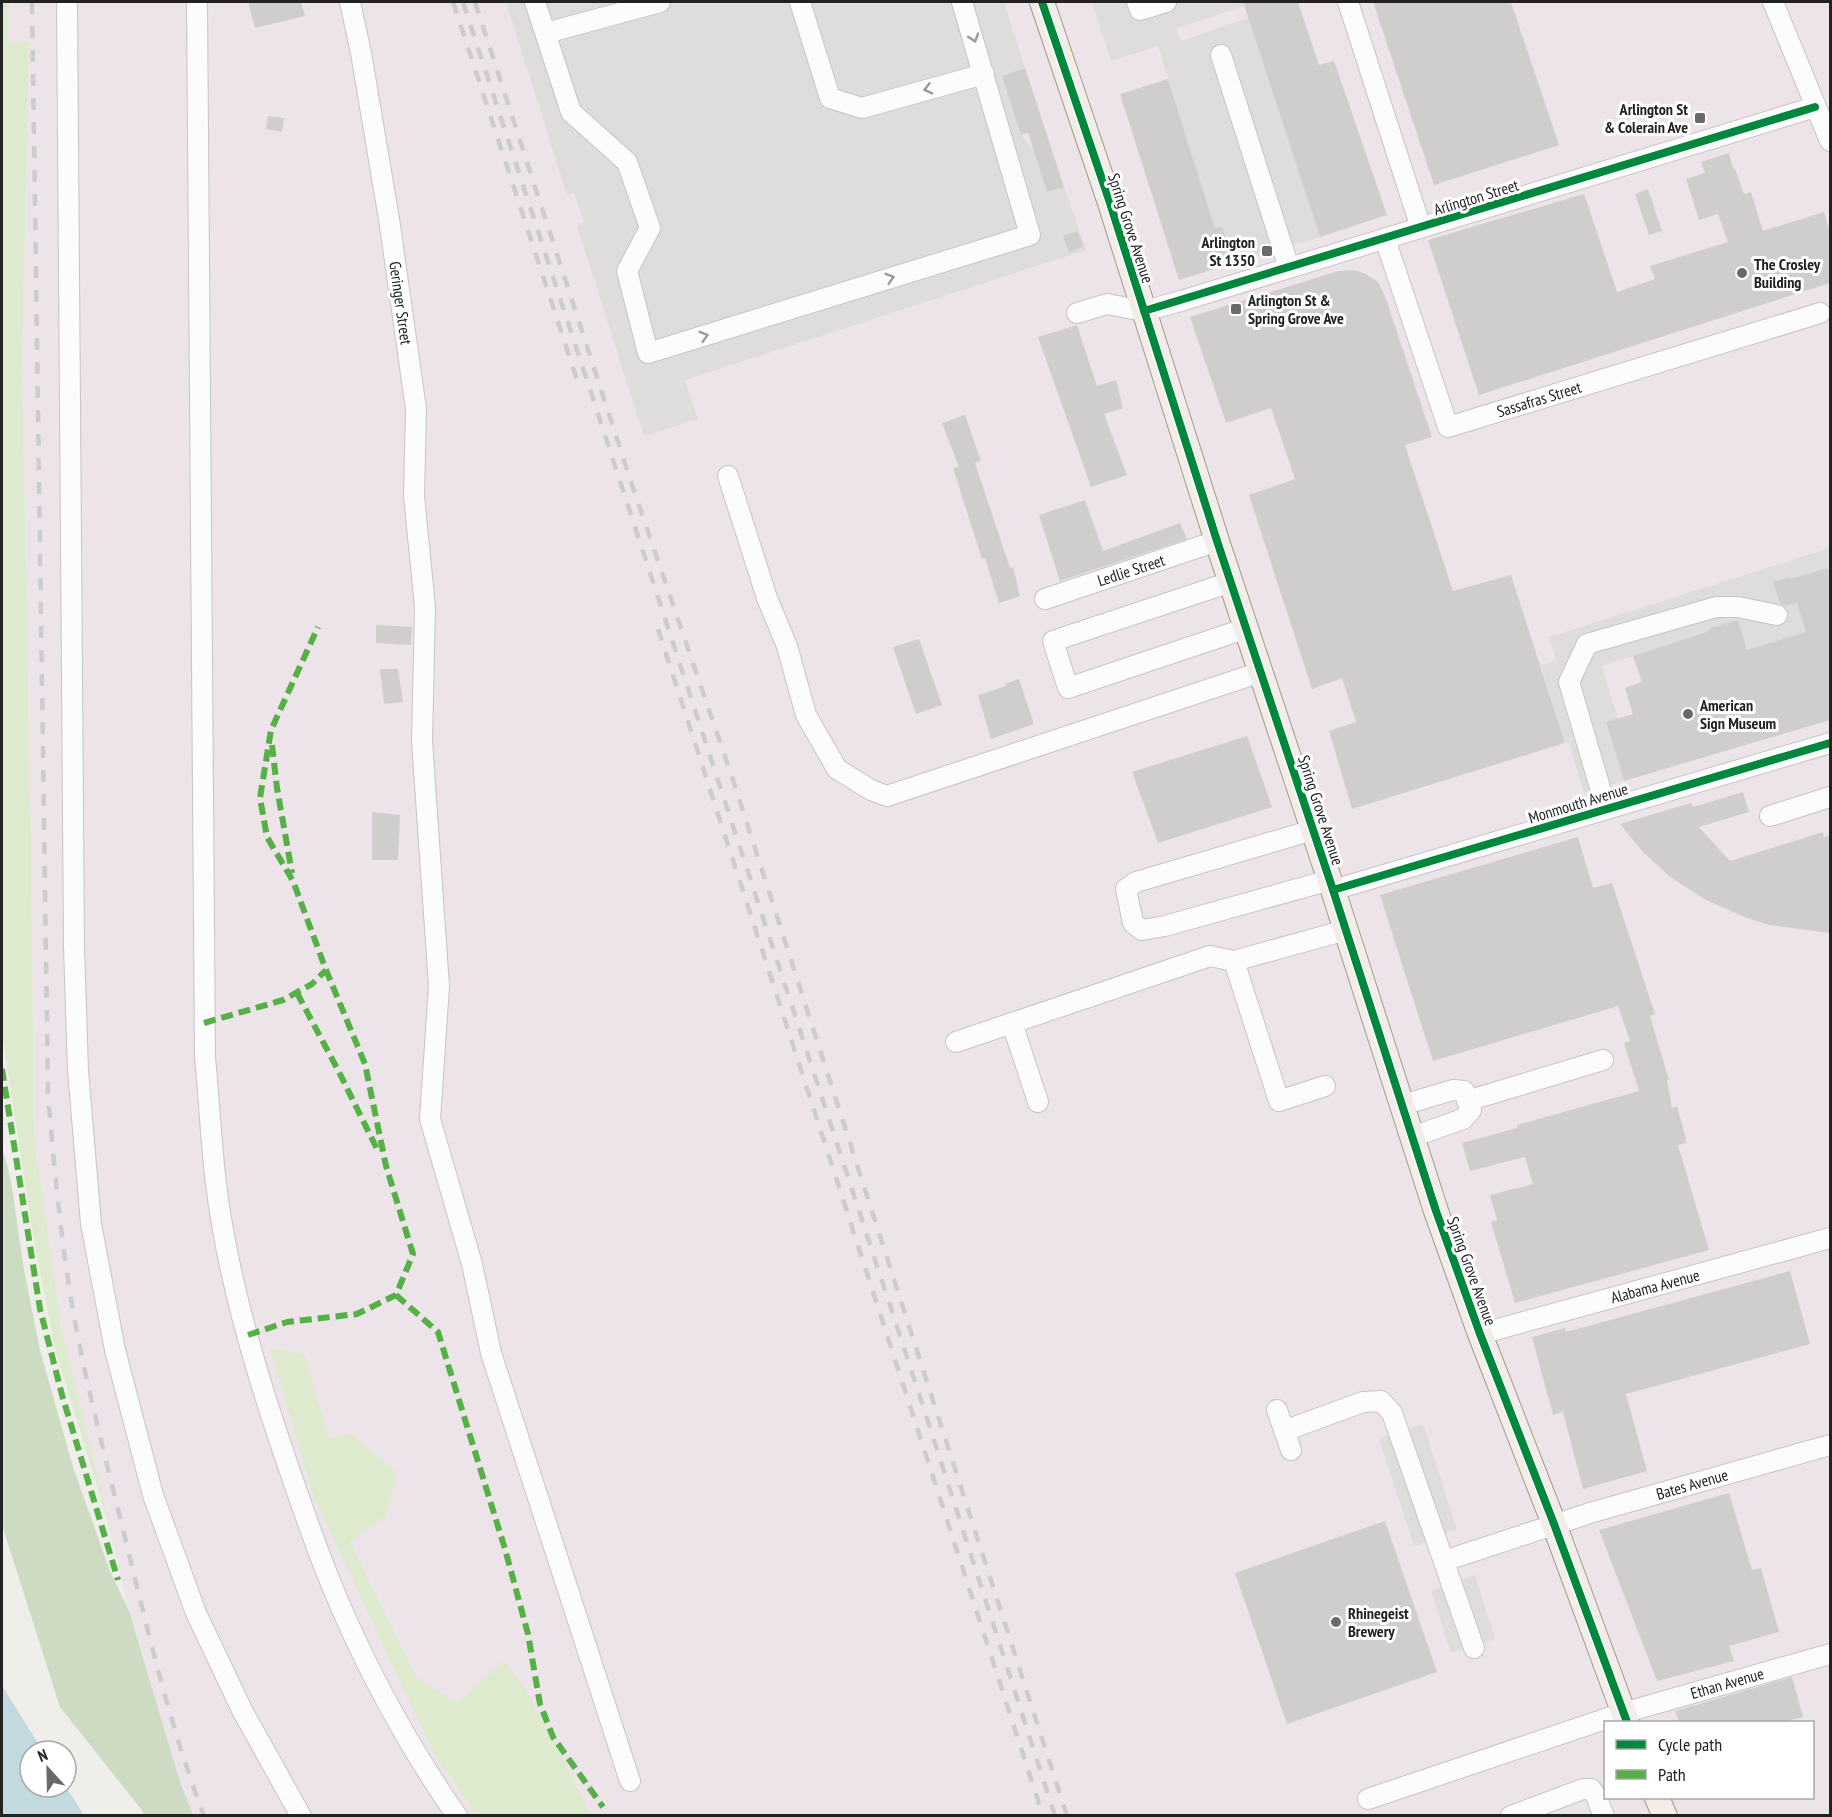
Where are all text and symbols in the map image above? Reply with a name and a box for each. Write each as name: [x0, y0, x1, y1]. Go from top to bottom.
one-way arrow: [966, 32, 979, 43]
one-way arrow: [923, 82, 933, 95]
place label: Arlington St & Colerain Ave: [1604, 99, 1688, 137]
marker: Arlington St & Colerain Ave: [1693, 111, 1707, 125]
street label: Spring Grove Avenue: [1104, 171, 1158, 285]
street label: Arlington Street: [1431, 174, 1521, 219]
place label: Arlington St 1350: [1201, 232, 1255, 270]
marker: Arlington St 1350: [1260, 244, 1274, 258]
place label: The Crosley Building: [1754, 254, 1821, 292]
street label: Geringer Street: [385, 260, 417, 346]
marker: The Crosley Building: [1735, 266, 1749, 280]
one-way arrow: [884, 273, 895, 285]
place label: Arlington St & Spring Grove Ave: [1247, 290, 1344, 328]
marker: Arlington St & Spring Grove Ave: [1229, 302, 1243, 316]
one-way arrow: [698, 331, 709, 343]
street label: Sassafras Street: [1494, 377, 1584, 421]
street label: Ledlie Street: [1095, 550, 1168, 590]
place label: American Sign Museum: [1699, 695, 1776, 733]
marker: American Sign Museum: [1681, 707, 1695, 721]
street label: Spring Grove Avenue: [1294, 753, 1348, 867]
street label: Monmouth Avenue: [1526, 778, 1630, 828]
street label: Spring Grove Avenue: [1443, 1214, 1501, 1328]
street label: Alabama Avenue: [1608, 1265, 1702, 1307]
street label: Bates Avenue: [1654, 1464, 1730, 1504]
place label: Rhinegeist Brewery: [1348, 1603, 1409, 1641]
marker: Rhinegeist Brewery: [1329, 1615, 1343, 1629]
street label: Ethan Avenue: [1688, 1663, 1766, 1703]
legend: [1604, 1721, 1814, 1799]
text: Cycle path: [1658, 1733, 1722, 1756]
north arrow: [18, 1739, 78, 1799]
text: N: [35, 1744, 50, 1766]
text: Path: [1658, 1763, 1686, 1786]

